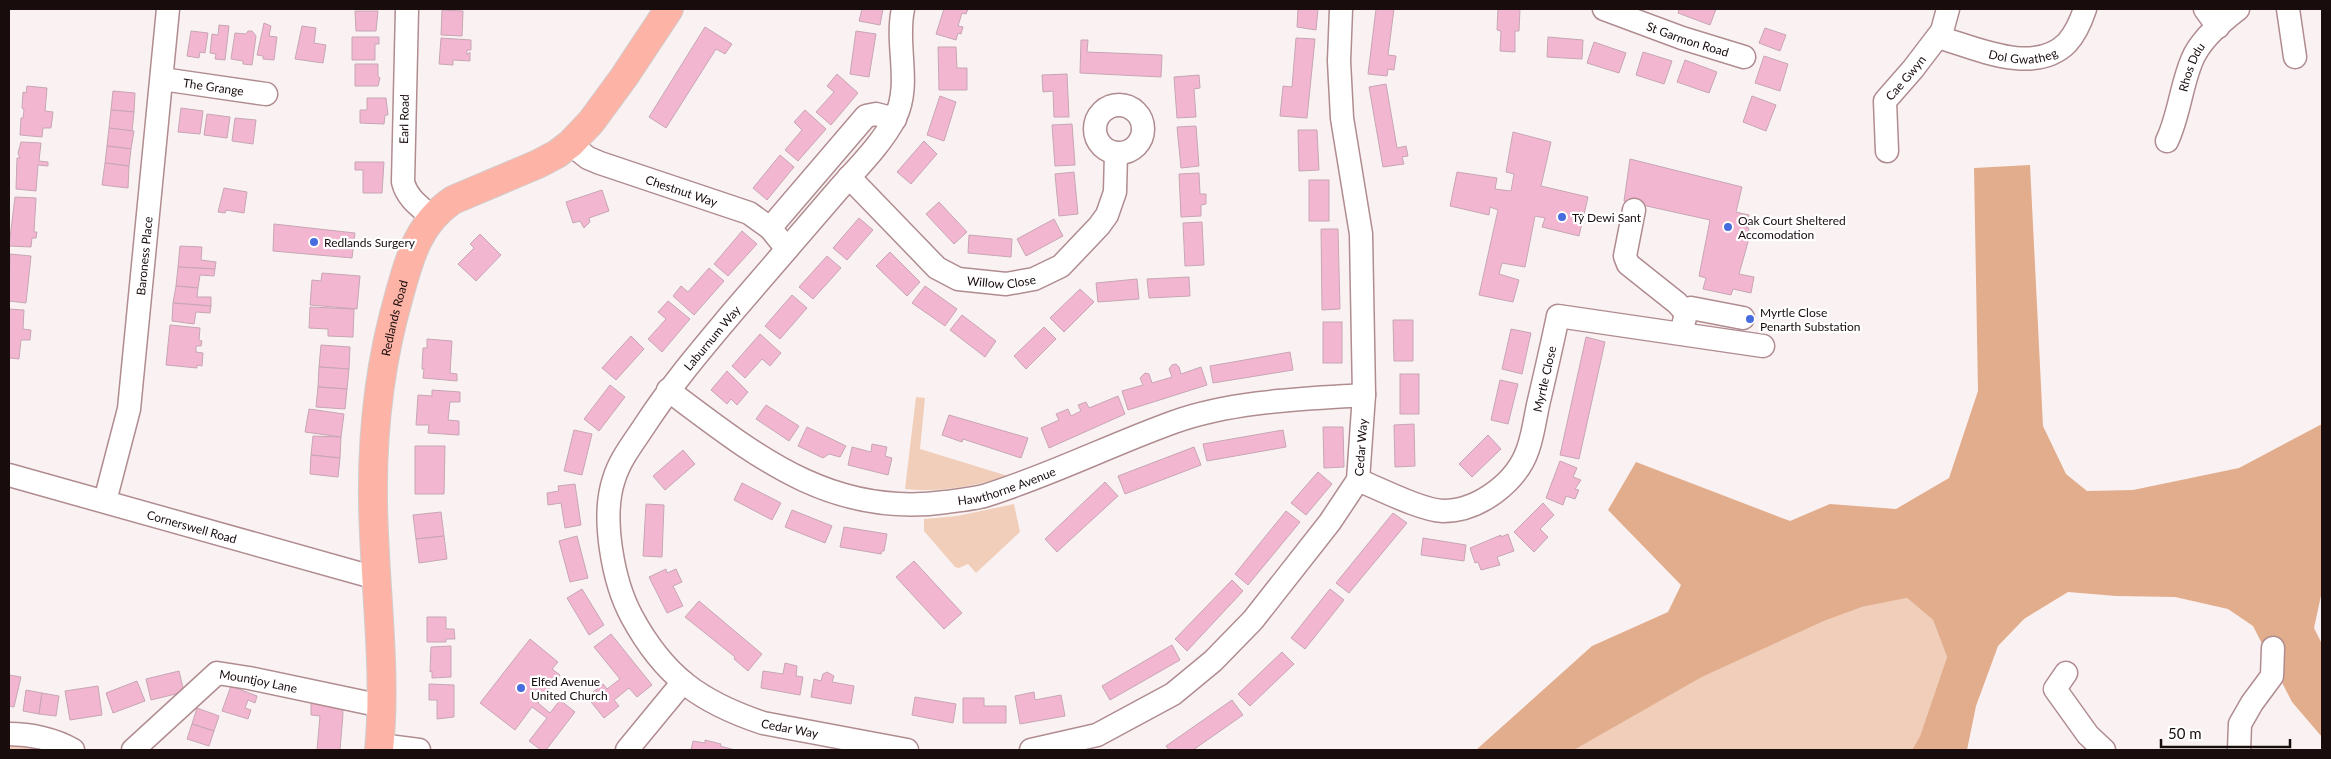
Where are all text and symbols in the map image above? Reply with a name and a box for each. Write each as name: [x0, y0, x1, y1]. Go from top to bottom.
street label: St Garmon Road: [1645, 18, 1731, 59]
street label: Rhos Ddu: [2175, 39, 2208, 93]
street label: Dol Gwatheg: [1987, 44, 2060, 66]
street label: Cae Gwyn: [1882, 52, 1928, 103]
street label: The Grange: [182, 75, 245, 98]
street label: Earl Road: [396, 94, 412, 144]
street label: Chestnut Way: [644, 171, 720, 210]
place label: Tŷ Dewi Sant: [1572, 210, 1642, 225]
marker: Tŷ Dewi Sant: [1556, 211, 1568, 223]
place label: Oak Court Sheltered Accomodation: [1738, 213, 1846, 242]
street label: Baroness Place: [133, 216, 155, 296]
marker: Oak Court Sheltered Accomodation: [1722, 221, 1734, 233]
place label: Redlands Surgery: [324, 235, 416, 250]
marker: Redlands Surgery: [308, 236, 320, 248]
street label: Willow Close: [966, 271, 1037, 292]
street label: Redlands Road: [378, 278, 411, 357]
street label: Laburnum Way: [681, 302, 744, 373]
place label: Myrtle Close Penarth Substation: [1760, 305, 1860, 334]
marker: Myrtle Close Penarth Substation: [1744, 313, 1756, 325]
street label: Myrtle Close: [1529, 344, 1559, 413]
street label: Cedar Way: [1351, 417, 1370, 477]
street label: Hawthorne Avenue: [957, 463, 1058, 508]
street label: Cornerswell Road: [145, 507, 239, 546]
street label: Mountjoy Lane: [218, 666, 299, 695]
place label: Elfed Avenue United Church: [531, 674, 608, 703]
marker: Elfed Avenue United Church: [515, 682, 527, 694]
street label: Cedar Way: [760, 715, 820, 741]
scale bar: [2161, 716, 2290, 748]
text: 50 m: [2168, 724, 2202, 742]

